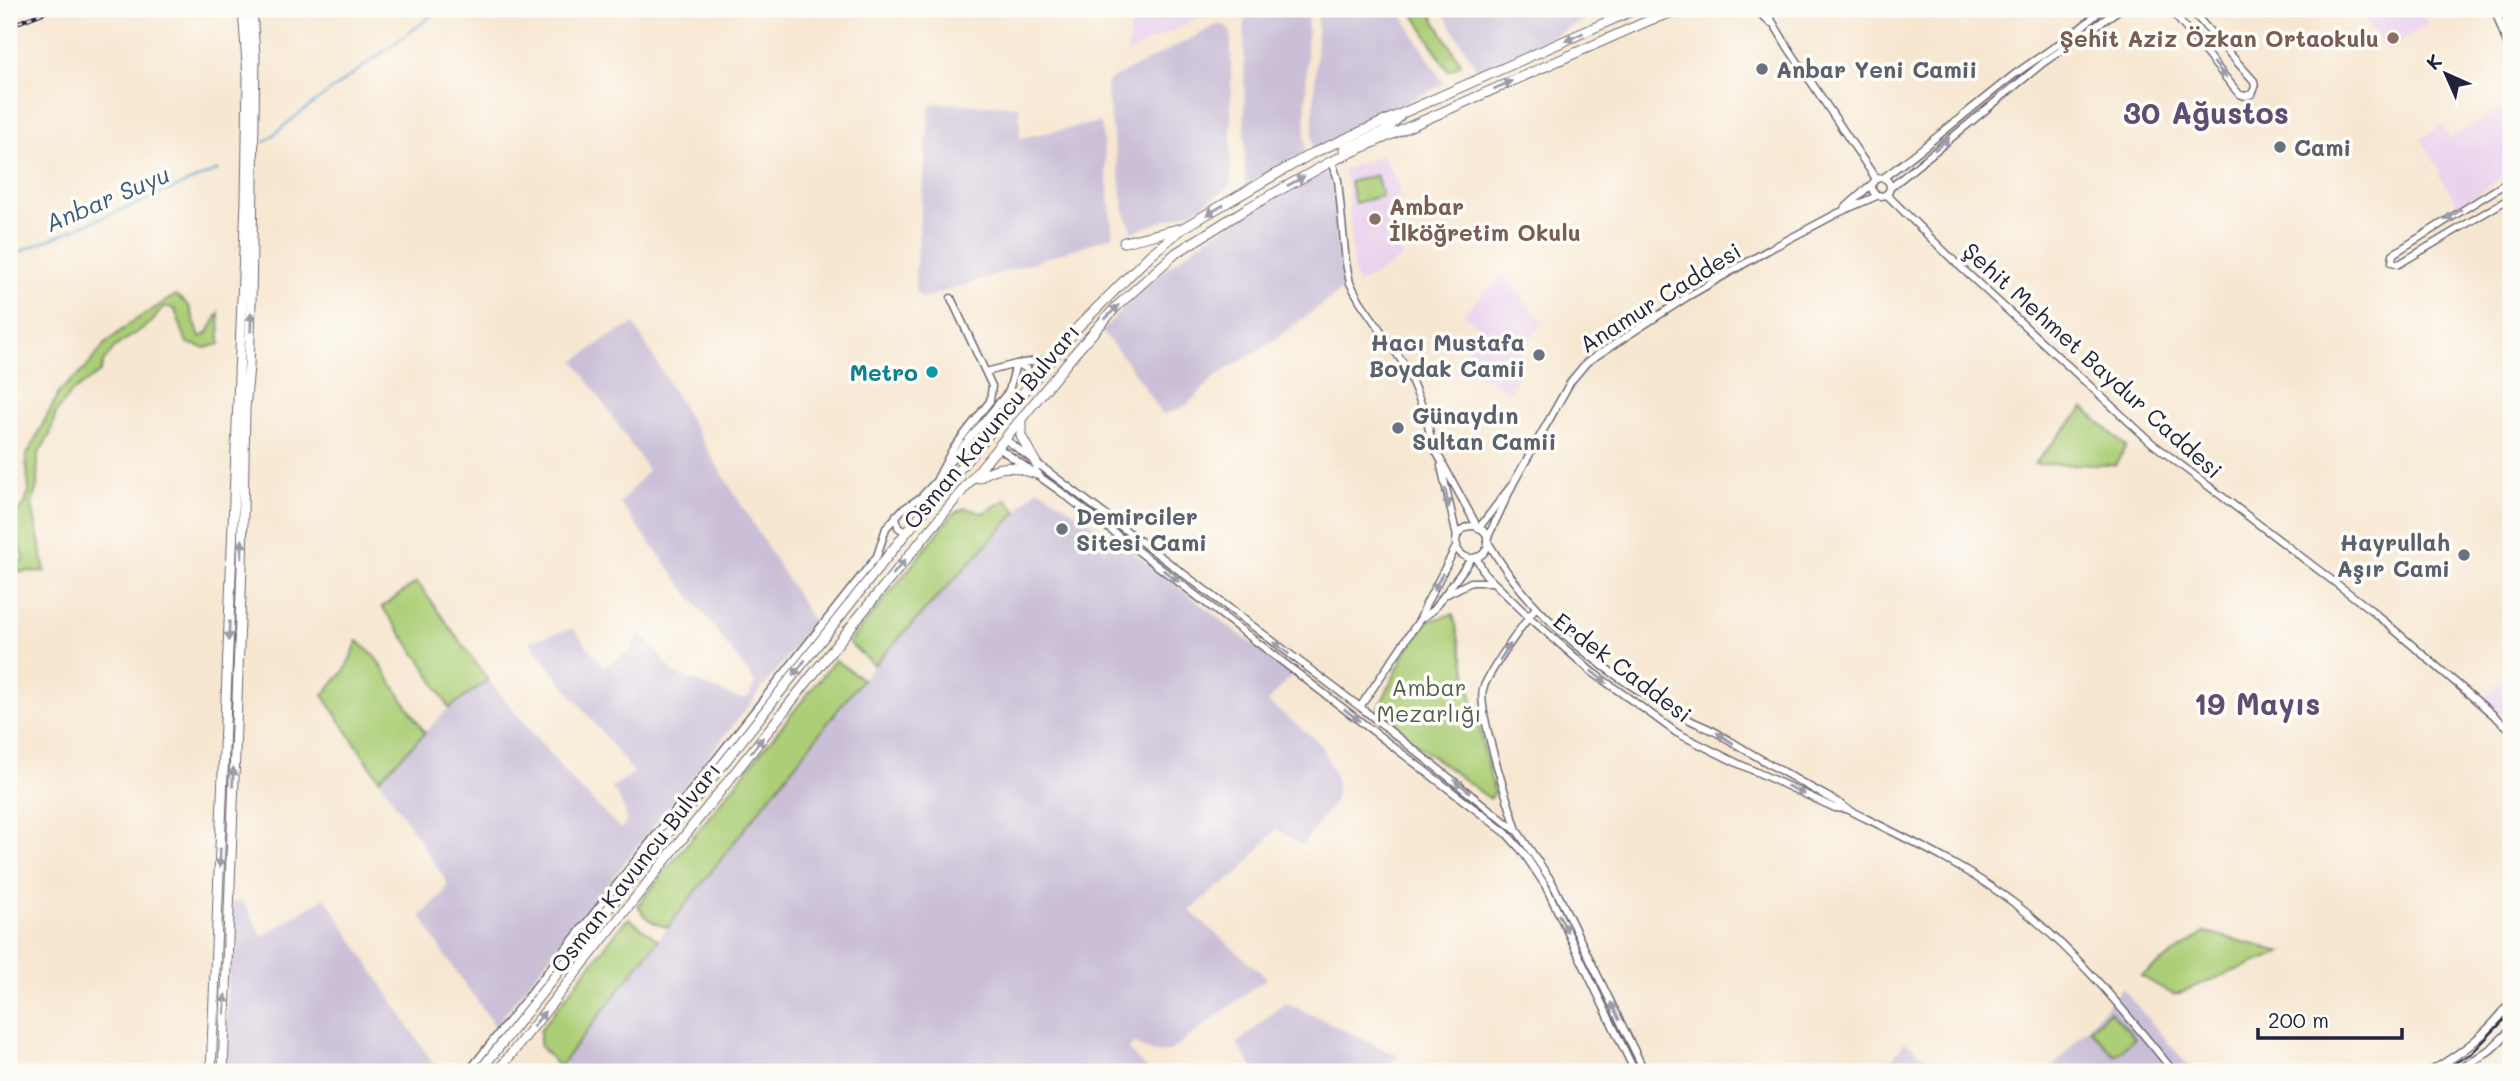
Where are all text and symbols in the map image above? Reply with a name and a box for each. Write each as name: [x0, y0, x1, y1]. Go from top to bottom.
place label: Şehit Aziz Özkan Ortaokulu: [2060, 23, 2379, 53]
marker: Şehit Aziz Özkan Ortaokulu: [2385, 30, 2401, 46]
one-way arrow: [1564, 31, 1584, 43]
north arrow: [2412, 38, 2482, 108]
text: K: [2420, 48, 2447, 75]
place label: Anbar Yeni Camii: [1776, 54, 1977, 84]
marker: Anbar Yeni Camii: [1754, 61, 1770, 77]
one-way arrow: [2212, 61, 2227, 79]
one-way arrow: [1492, 79, 1513, 90]
district label: 30 Ağustos: [2123, 92, 2289, 132]
place label: Cami: [2294, 132, 2351, 162]
one-way arrow: [1934, 137, 1951, 152]
marker: Cami: [2272, 139, 2288, 155]
water label: Anbar Suyu: [40, 158, 174, 238]
one-way arrow: [1287, 175, 1306, 187]
place label: Ambar İlköğretim Okulu: [1389, 191, 1581, 247]
one-way arrow: [1205, 204, 1225, 216]
one-way arrow: [2443, 208, 2462, 221]
marker: Ambar İlköğretim Okulu: [1367, 211, 1383, 227]
street label: Anamur Caddesi: [1574, 235, 1746, 359]
street label: Şehit Mehmet Baydur Caddesi: [1957, 235, 2229, 485]
one-way arrow: [1104, 303, 1120, 321]
one-way arrow: [245, 311, 256, 333]
street label: Osman Kavuncu Bulvarı: [896, 317, 1086, 535]
place label: Hacı Mustafa Boydak Camii: [1369, 327, 1525, 383]
marker: Hacı Mustafa Boydak Camii: [1531, 347, 1547, 363]
place label: Metro: [850, 357, 918, 387]
marker: Metro: [924, 364, 940, 380]
place label: Günaydın Sultan Camii: [1412, 400, 1557, 456]
marker: Günaydın Sultan Camii: [1390, 420, 1406, 436]
one-way arrow: [1442, 487, 1453, 509]
place label: Demirciler Sitesi Cami: [1076, 501, 1207, 557]
marker: Demirciler Sitesi Cami: [1054, 521, 1070, 537]
place label: Hayrullah Aşır Cami: [2337, 527, 2450, 584]
one-way arrow: [236, 538, 248, 560]
marker: Hayrullah Aşır Cami: [2456, 547, 2472, 563]
one-way arrow: [892, 559, 907, 577]
one-way arrow: [1162, 569, 1180, 583]
one-way arrow: [1432, 572, 1444, 592]
street label: Erdek Caddesi: [1548, 605, 1698, 729]
one-way arrow: [223, 620, 234, 642]
one-way arrow: [1272, 641, 1290, 655]
one-way arrow: [1498, 643, 1511, 662]
one-way arrow: [792, 659, 807, 677]
one-way arrow: [1590, 669, 1608, 684]
park label: Ambar Mezarlığı: [1377, 672, 1481, 728]
district label: 19 Mayıs: [2194, 683, 2320, 723]
one-way arrow: [1343, 707, 1361, 721]
one-way arrow: [1715, 732, 1734, 745]
one-way arrow: [749, 736, 764, 754]
street label: Osman Kavuncu Bulvarı: [543, 756, 727, 978]
one-way arrow: [228, 765, 239, 787]
one-way arrow: [1453, 780, 1471, 794]
one-way arrow: [1786, 784, 1806, 795]
one-way arrow: [215, 848, 226, 870]
one-way arrow: [1557, 913, 1568, 933]
one-way arrow: [219, 993, 230, 1015]
scale bar: [2258, 997, 2401, 1041]
one-way arrow: [1610, 1001, 1621, 1021]
text: 200 m: [2268, 1006, 2329, 1033]
one-way arrow: [532, 1010, 547, 1028]

